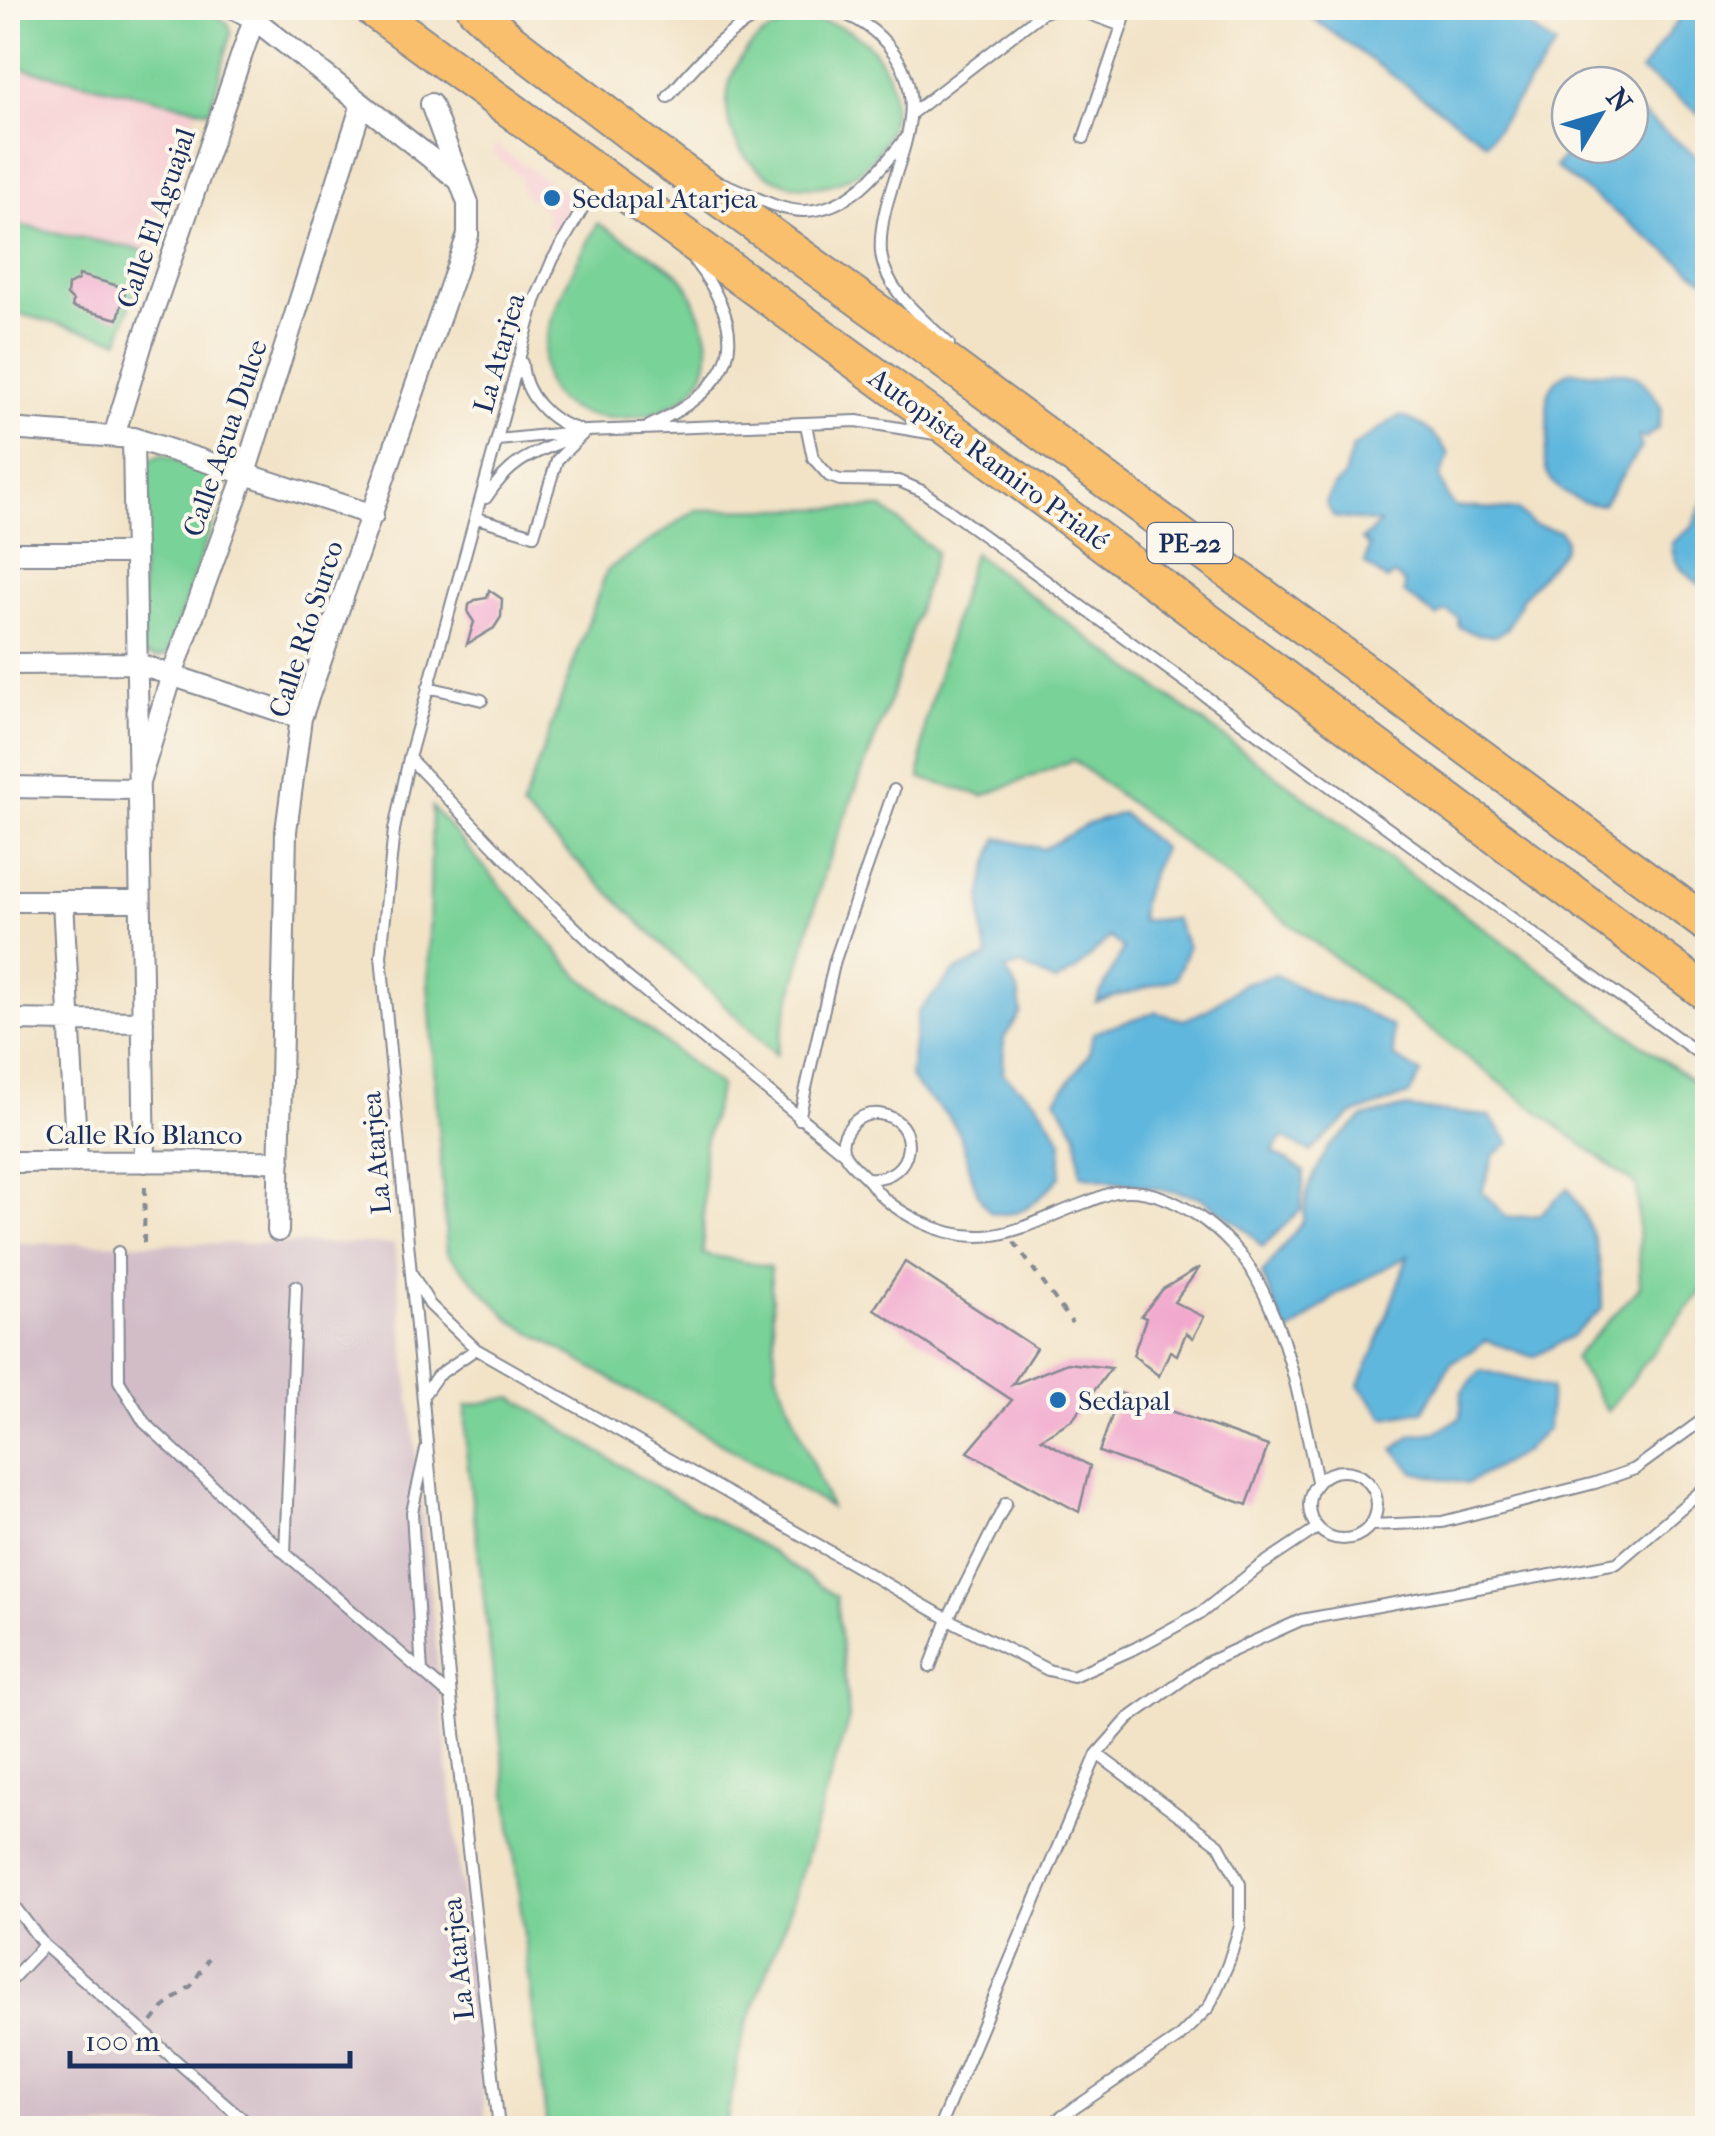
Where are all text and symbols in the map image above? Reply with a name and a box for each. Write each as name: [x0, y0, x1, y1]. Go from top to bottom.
north arrow: [1550, 65, 1650, 165]
text: N: [1600, 81, 1639, 119]
street label: Calle El Aguajal: [110, 124, 202, 312]
place label: Sedapal Atarjea: [572, 182, 759, 215]
marker: Sedapal Atarjea: [541, 187, 563, 209]
street label: La Atarjea: [466, 288, 532, 417]
street label: Calle Agua Dulce: [176, 335, 274, 541]
street label: Autopista Ramiro Prialé: [862, 360, 1116, 557]
road number: PE-22: [1148, 523, 1232, 563]
street label: Calle Río Surco: [262, 536, 350, 722]
street label: La Atarjea: [354, 1089, 398, 1216]
street label: Calle Río Blanco: [45, 1118, 243, 1151]
place label: Sedapal: [1078, 1384, 1171, 1417]
marker: Sedapal: [1047, 1389, 1069, 1411]
street label: La Atarjea: [435, 1895, 481, 2022]
scale bar: [70, 2006, 350, 2068]
text: 100 m: [85, 2024, 160, 2059]

